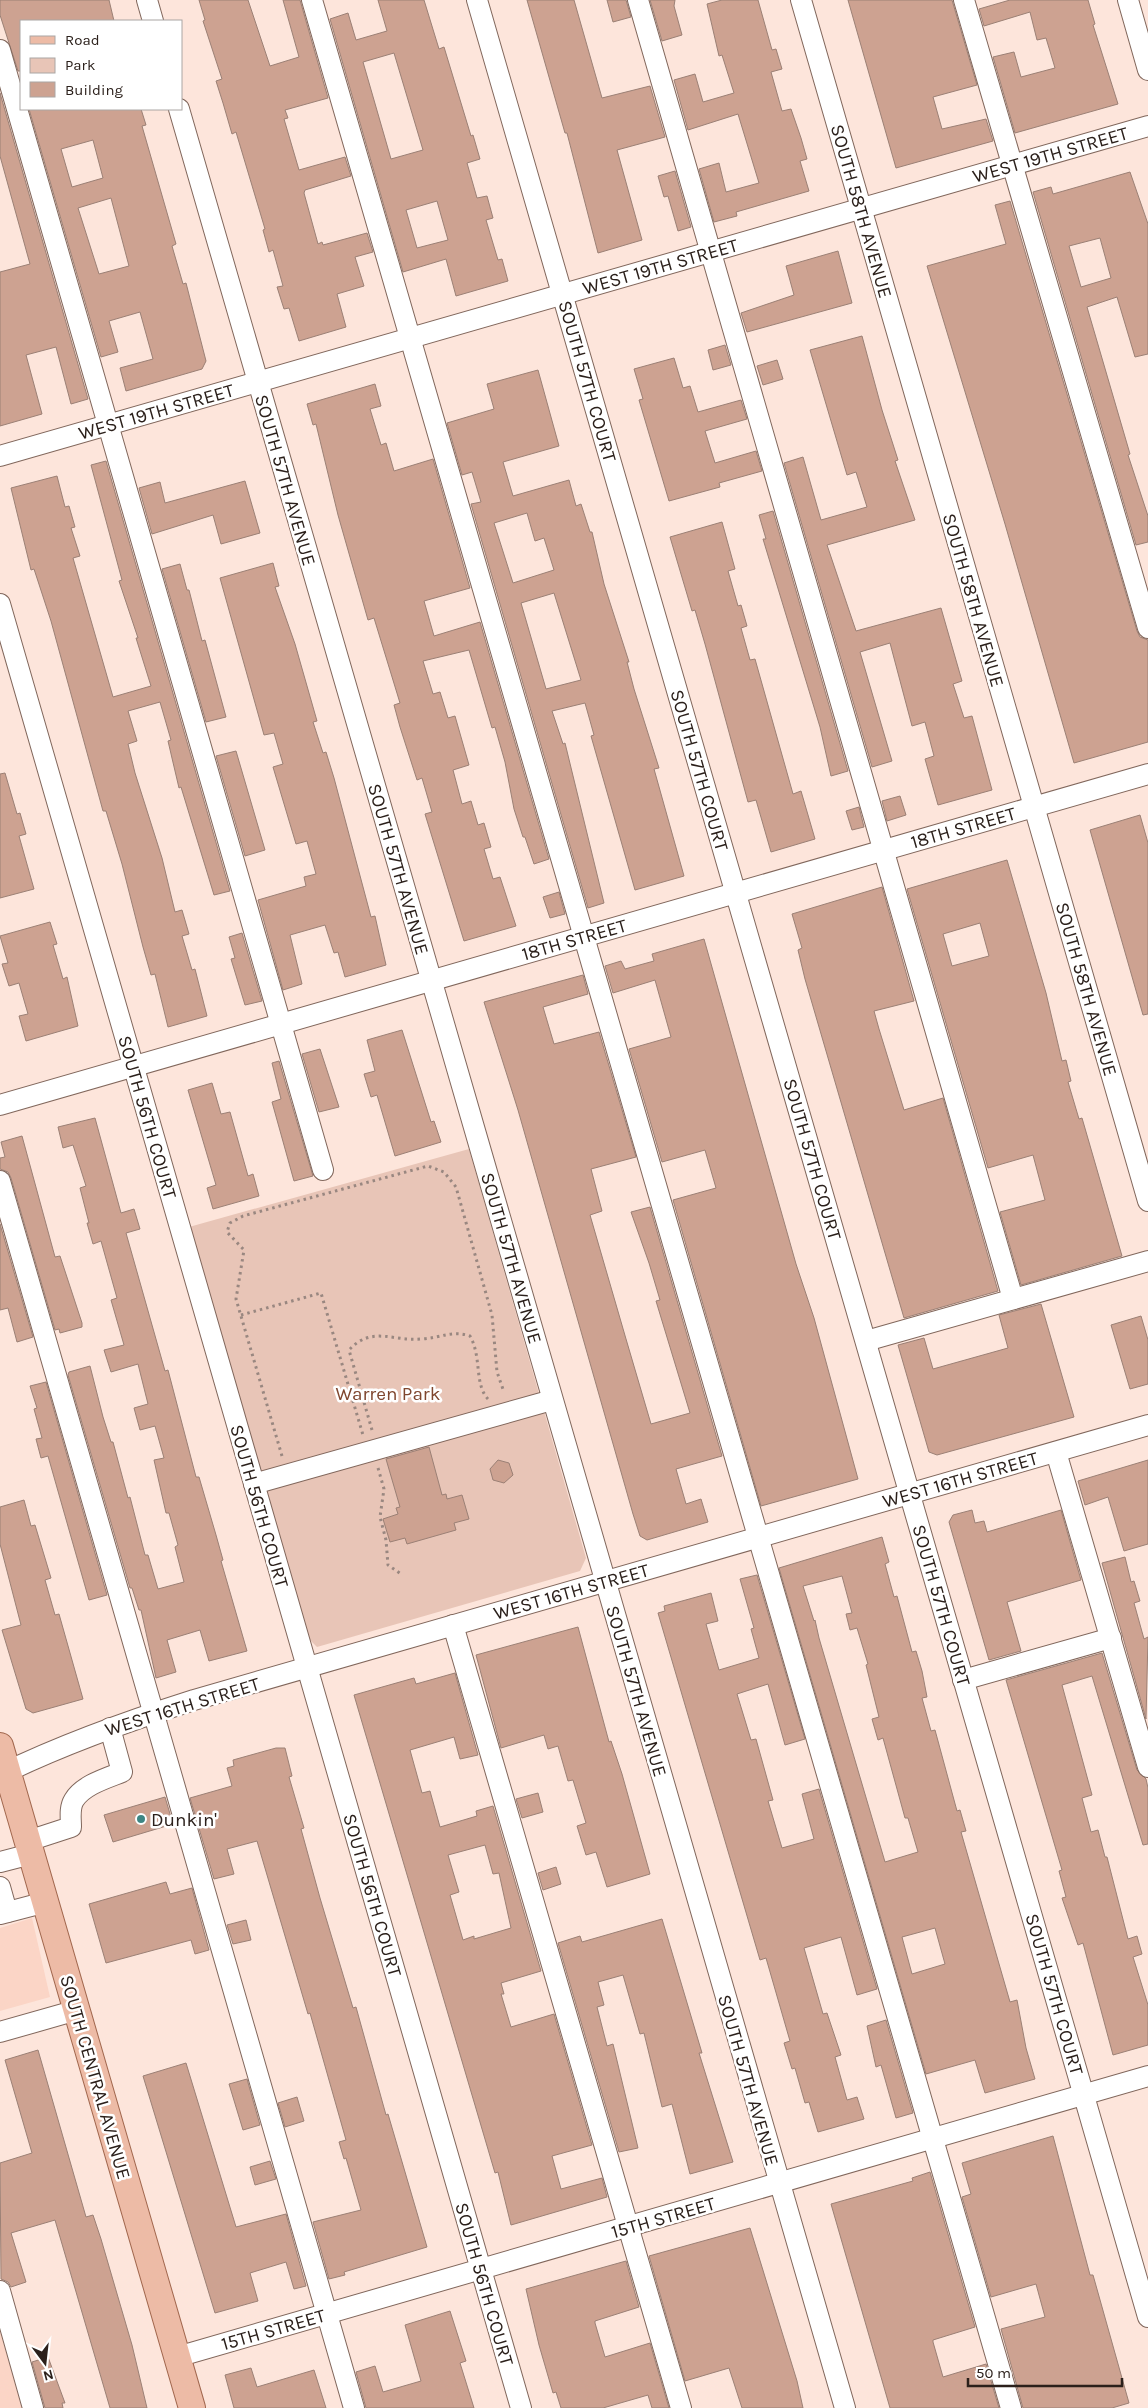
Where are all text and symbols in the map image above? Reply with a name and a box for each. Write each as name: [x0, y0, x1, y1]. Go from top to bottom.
legend: [20, 20, 182, 110]
text: Road: [65, 31, 100, 49]
text: Park: [65, 56, 95, 74]
text: Building: [65, 81, 123, 99]
street label: SOUTH 58TH AVENUE: [826, 122, 896, 301]
street label: WEST 19TH STREET: [970, 122, 1131, 188]
street label: WEST 19TH STREET: [580, 234, 741, 300]
street label: SOUTH 57TH COURT: [553, 298, 621, 465]
street label: WEST 19TH STREET: [76, 379, 237, 445]
street label: SOUTH 57TH AVENUE: [250, 392, 320, 568]
street label: SOUTH 58TH AVENUE: [938, 511, 1008, 690]
street label: SOUTH 57TH COURT: [665, 687, 733, 854]
street label: SOUTH 57TH AVENUE: [363, 781, 433, 957]
street label: 18TH STREET: [908, 802, 1019, 853]
street label: SOUTH 58TH AVENUE: [1051, 900, 1121, 1079]
street label: 18TH STREET: [519, 914, 630, 965]
street label: SOUTH 56TH COURT: [113, 1033, 181, 1202]
street label: SOUTH 57TH COURT: [778, 1076, 846, 1243]
street label: SOUTH 57TH AVENUE: [476, 1170, 546, 1346]
park label: Warren Park: [336, 1383, 441, 1405]
street label: SOUTH 56TH COURT: [225, 1422, 293, 1591]
street label: WEST 16TH STREET: [880, 1447, 1041, 1513]
street label: SOUTH 57TH COURT: [907, 1522, 975, 1689]
street label: WEST 16TH STREET: [491, 1559, 652, 1625]
street label: SOUTH 57TH AVENUE: [601, 1603, 671, 1779]
street label: WEST 16TH STREET: [102, 1673, 263, 1741]
place label: Dunkin': [151, 1809, 217, 1831]
street label: SOUTH 56TH COURT: [338, 1811, 406, 1980]
marker: Dunkin': [135, 1813, 147, 1825]
street label: SOUTH 57TH COURT: [1020, 1911, 1088, 2078]
street label: SOUTH CENTRAL AVENUE: [55, 1973, 135, 2182]
street label: SOUTH 57TH AVENUE: [713, 1992, 783, 2168]
street label: 15TH STREET: [609, 2192, 718, 2243]
street label: SOUTH 56TH COURT: [450, 2200, 518, 2369]
street label: 15TH STREET: [219, 2304, 328, 2355]
north arrow: [20, 2338, 70, 2388]
scale bar: [968, 2356, 1122, 2388]
text: 50 m: [976, 2364, 1011, 2382]
text: N: [41, 2366, 55, 2385]

